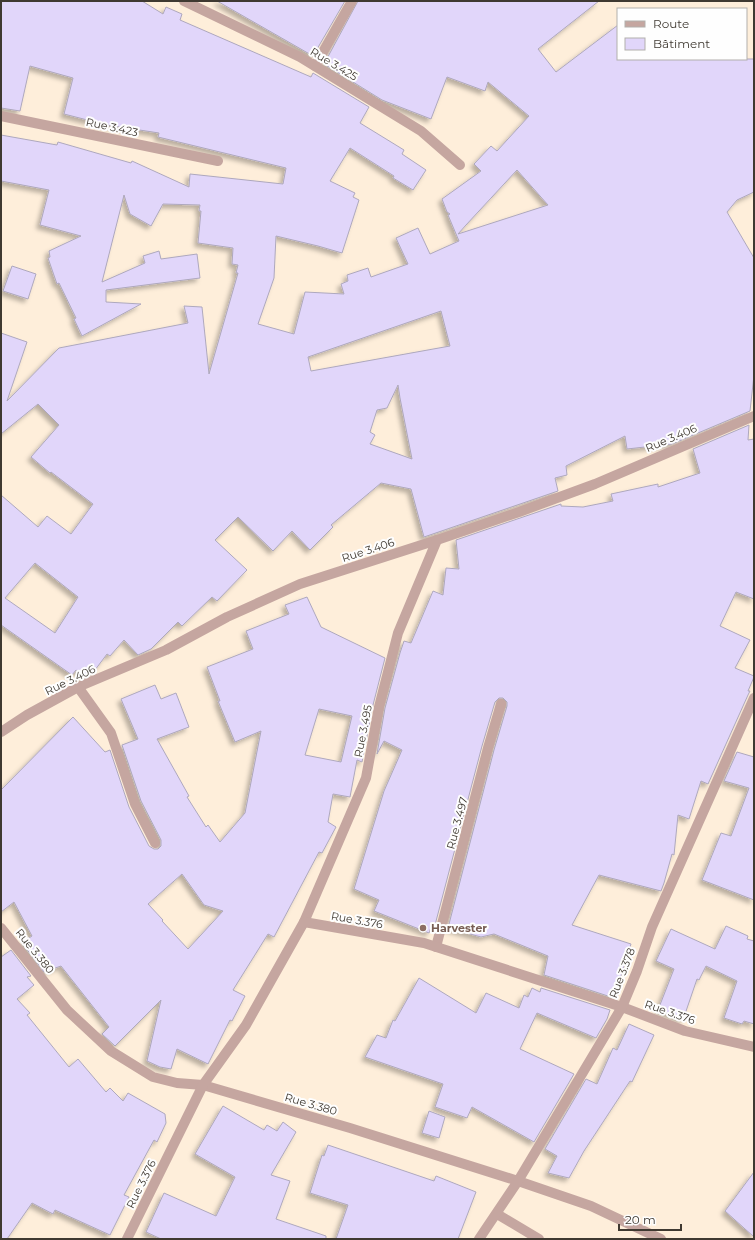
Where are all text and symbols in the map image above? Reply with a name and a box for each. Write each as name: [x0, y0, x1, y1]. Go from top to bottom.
legend: [617, 8, 747, 60]
text: Route: [653, 16, 689, 31]
text: Bâtiment: [653, 36, 710, 51]
street label: Rue 3.425: [308, 44, 360, 84]
street label: Rue 3.423: [85, 115, 139, 139]
street label: Rue 3.406: [643, 421, 699, 455]
street label: Rue 3.406: [340, 535, 396, 565]
street label: Rue 3.406: [42, 662, 98, 698]
street label: Rue 3.495: [351, 703, 375, 759]
street label: Rue 3.497: [443, 795, 471, 851]
street label: Rue 3.376: [330, 909, 384, 932]
place label: Harvester: [431, 921, 487, 935]
marker: Harvester: [418, 923, 428, 933]
street label: Rue 3.380: [13, 926, 57, 976]
street label: Rue 3.378: [606, 946, 638, 1000]
street label: Rue 3.376: [643, 997, 697, 1027]
street label: Rue 3.380: [283, 1090, 339, 1118]
street label: Rue 3.376: [123, 1157, 159, 1211]
scale bar: [619, 1206, 681, 1232]
text: 20 m: [625, 1212, 656, 1227]

